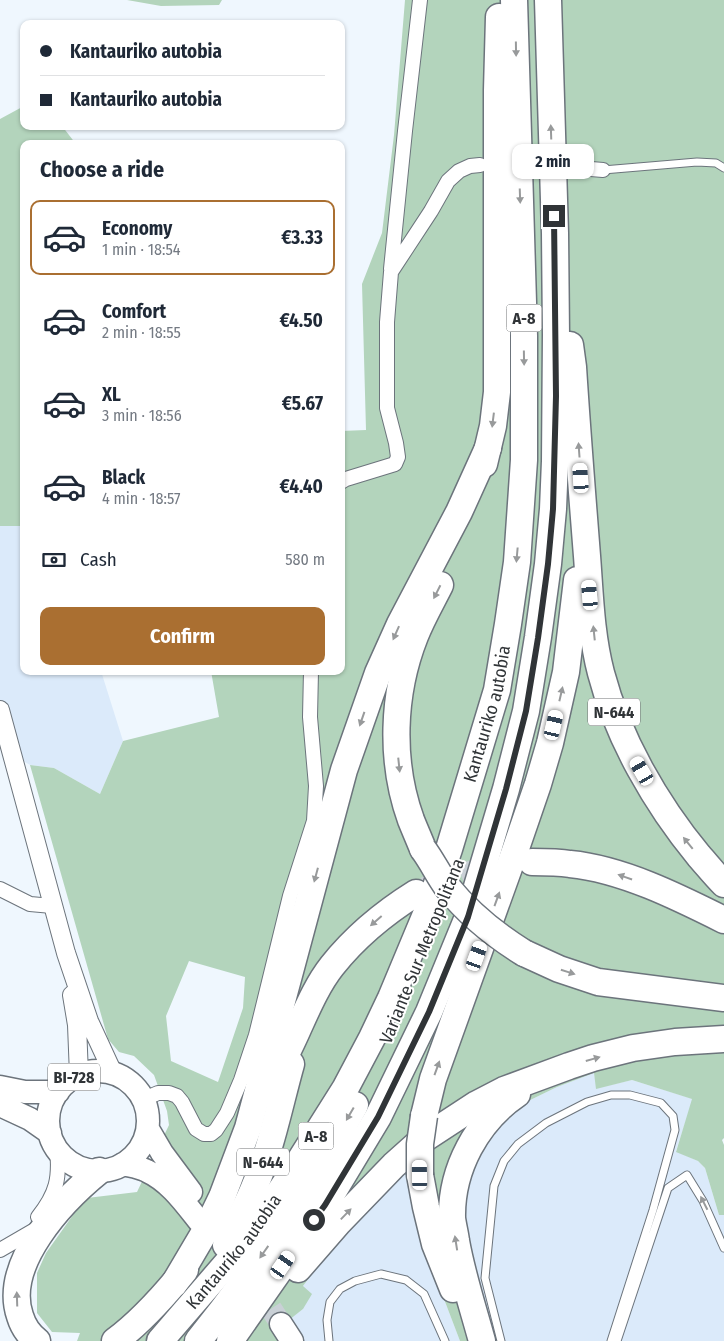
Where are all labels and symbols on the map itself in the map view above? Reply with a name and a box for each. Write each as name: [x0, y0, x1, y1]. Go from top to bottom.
one-way arrow: [512, 41, 520, 57]
one-way arrow: [547, 124, 555, 140]
callout: 2 min: [513, 144, 595, 178]
one-way arrow: [517, 188, 525, 204]
route end: [543, 205, 565, 227]
road number: A-8: [506, 304, 542, 332]
one-way arrow: [520, 351, 528, 367]
one-way arrow: [489, 413, 497, 429]
one-way arrow: [574, 441, 582, 457]
car: [572, 463, 589, 493]
one-way arrow: [513, 547, 521, 563]
car: [581, 579, 598, 611]
one-way arrow: [432, 585, 441, 600]
one-way arrow: [590, 625, 598, 641]
one-way arrow: [391, 626, 399, 640]
street label: Kantauriko autobia: [459, 644, 515, 785]
one-way arrow: [557, 686, 565, 702]
road number: N-644: [588, 699, 640, 726]
car: [543, 709, 564, 741]
one-way arrow: [358, 712, 365, 727]
car: [628, 754, 655, 788]
one-way arrow: [395, 757, 403, 773]
one-way arrow: [683, 836, 694, 849]
street label: Variante Sur Metropolitana: [375, 855, 469, 1047]
one-way arrow: [311, 868, 319, 883]
one-way arrow: [617, 873, 632, 880]
one-way arrow: [493, 891, 501, 906]
one-way arrow: [370, 916, 383, 927]
car: [464, 939, 489, 973]
one-way arrow: [561, 969, 576, 977]
one-way arrow: [586, 1054, 601, 1062]
one-way arrow: [433, 1061, 441, 1076]
road number: BI-728: [48, 1064, 100, 1090]
one-way arrow: [345, 1108, 354, 1121]
road number: A-8: [298, 1122, 334, 1150]
road number: N-644: [237, 1148, 289, 1176]
car: [412, 1160, 427, 1190]
street label: Kantauriko autobia: [181, 1190, 286, 1314]
one-way arrow: [700, 1196, 708, 1210]
one-way arrow: [340, 1208, 352, 1220]
route start: [303, 1209, 325, 1231]
one-way arrow: [452, 1235, 460, 1251]
one-way arrow: [259, 1245, 269, 1259]
car: [268, 1248, 297, 1282]
one-way arrow: [12, 1290, 20, 1306]

